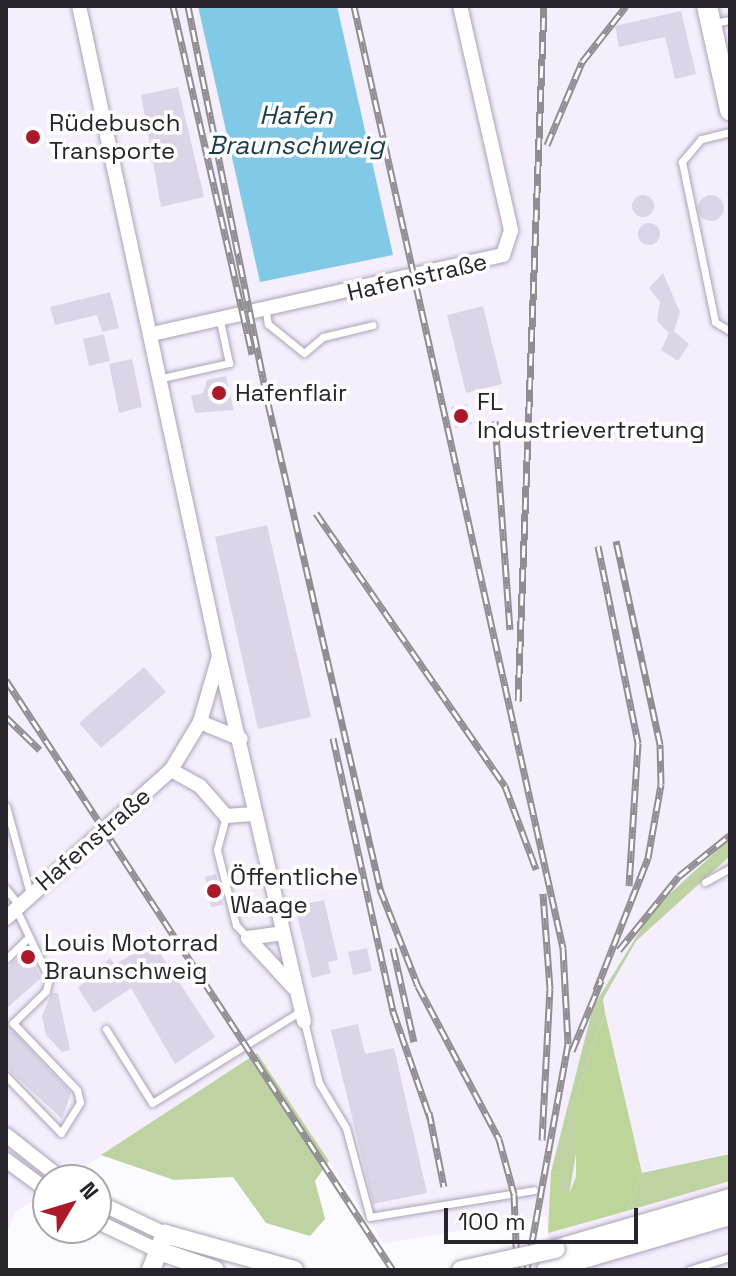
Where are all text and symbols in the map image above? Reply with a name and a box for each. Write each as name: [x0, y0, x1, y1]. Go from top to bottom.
water label: Hafen Braunschweig: [207, 100, 385, 162]
place label: Rüdebusch Transporte: [49, 109, 180, 165]
marker: Rüdebusch Transporte: [24, 128, 42, 146]
street label: Hafenstraße: [344, 247, 490, 307]
place label: Hafenflair: [235, 379, 347, 407]
marker: Hafenflair: [210, 384, 228, 402]
place label: FL Industrievertretung: [477, 388, 705, 444]
marker: FL Industrievertretung: [452, 407, 470, 425]
street label: Hafenstraße: [30, 781, 156, 897]
place label: Öffentliche Waage: [230, 863, 358, 919]
marker: Öffentliche Waage: [205, 882, 223, 900]
place label: Louis Motorrad Braunschweig: [44, 929, 218, 985]
marker: Louis Motorrad Braunschweig: [19, 948, 37, 966]
north arrow: [32, 1164, 112, 1244]
text: N: [74, 1176, 105, 1205]
scale bar: [448, 1192, 642, 1242]
text: 100 m: [458, 1206, 526, 1237]

